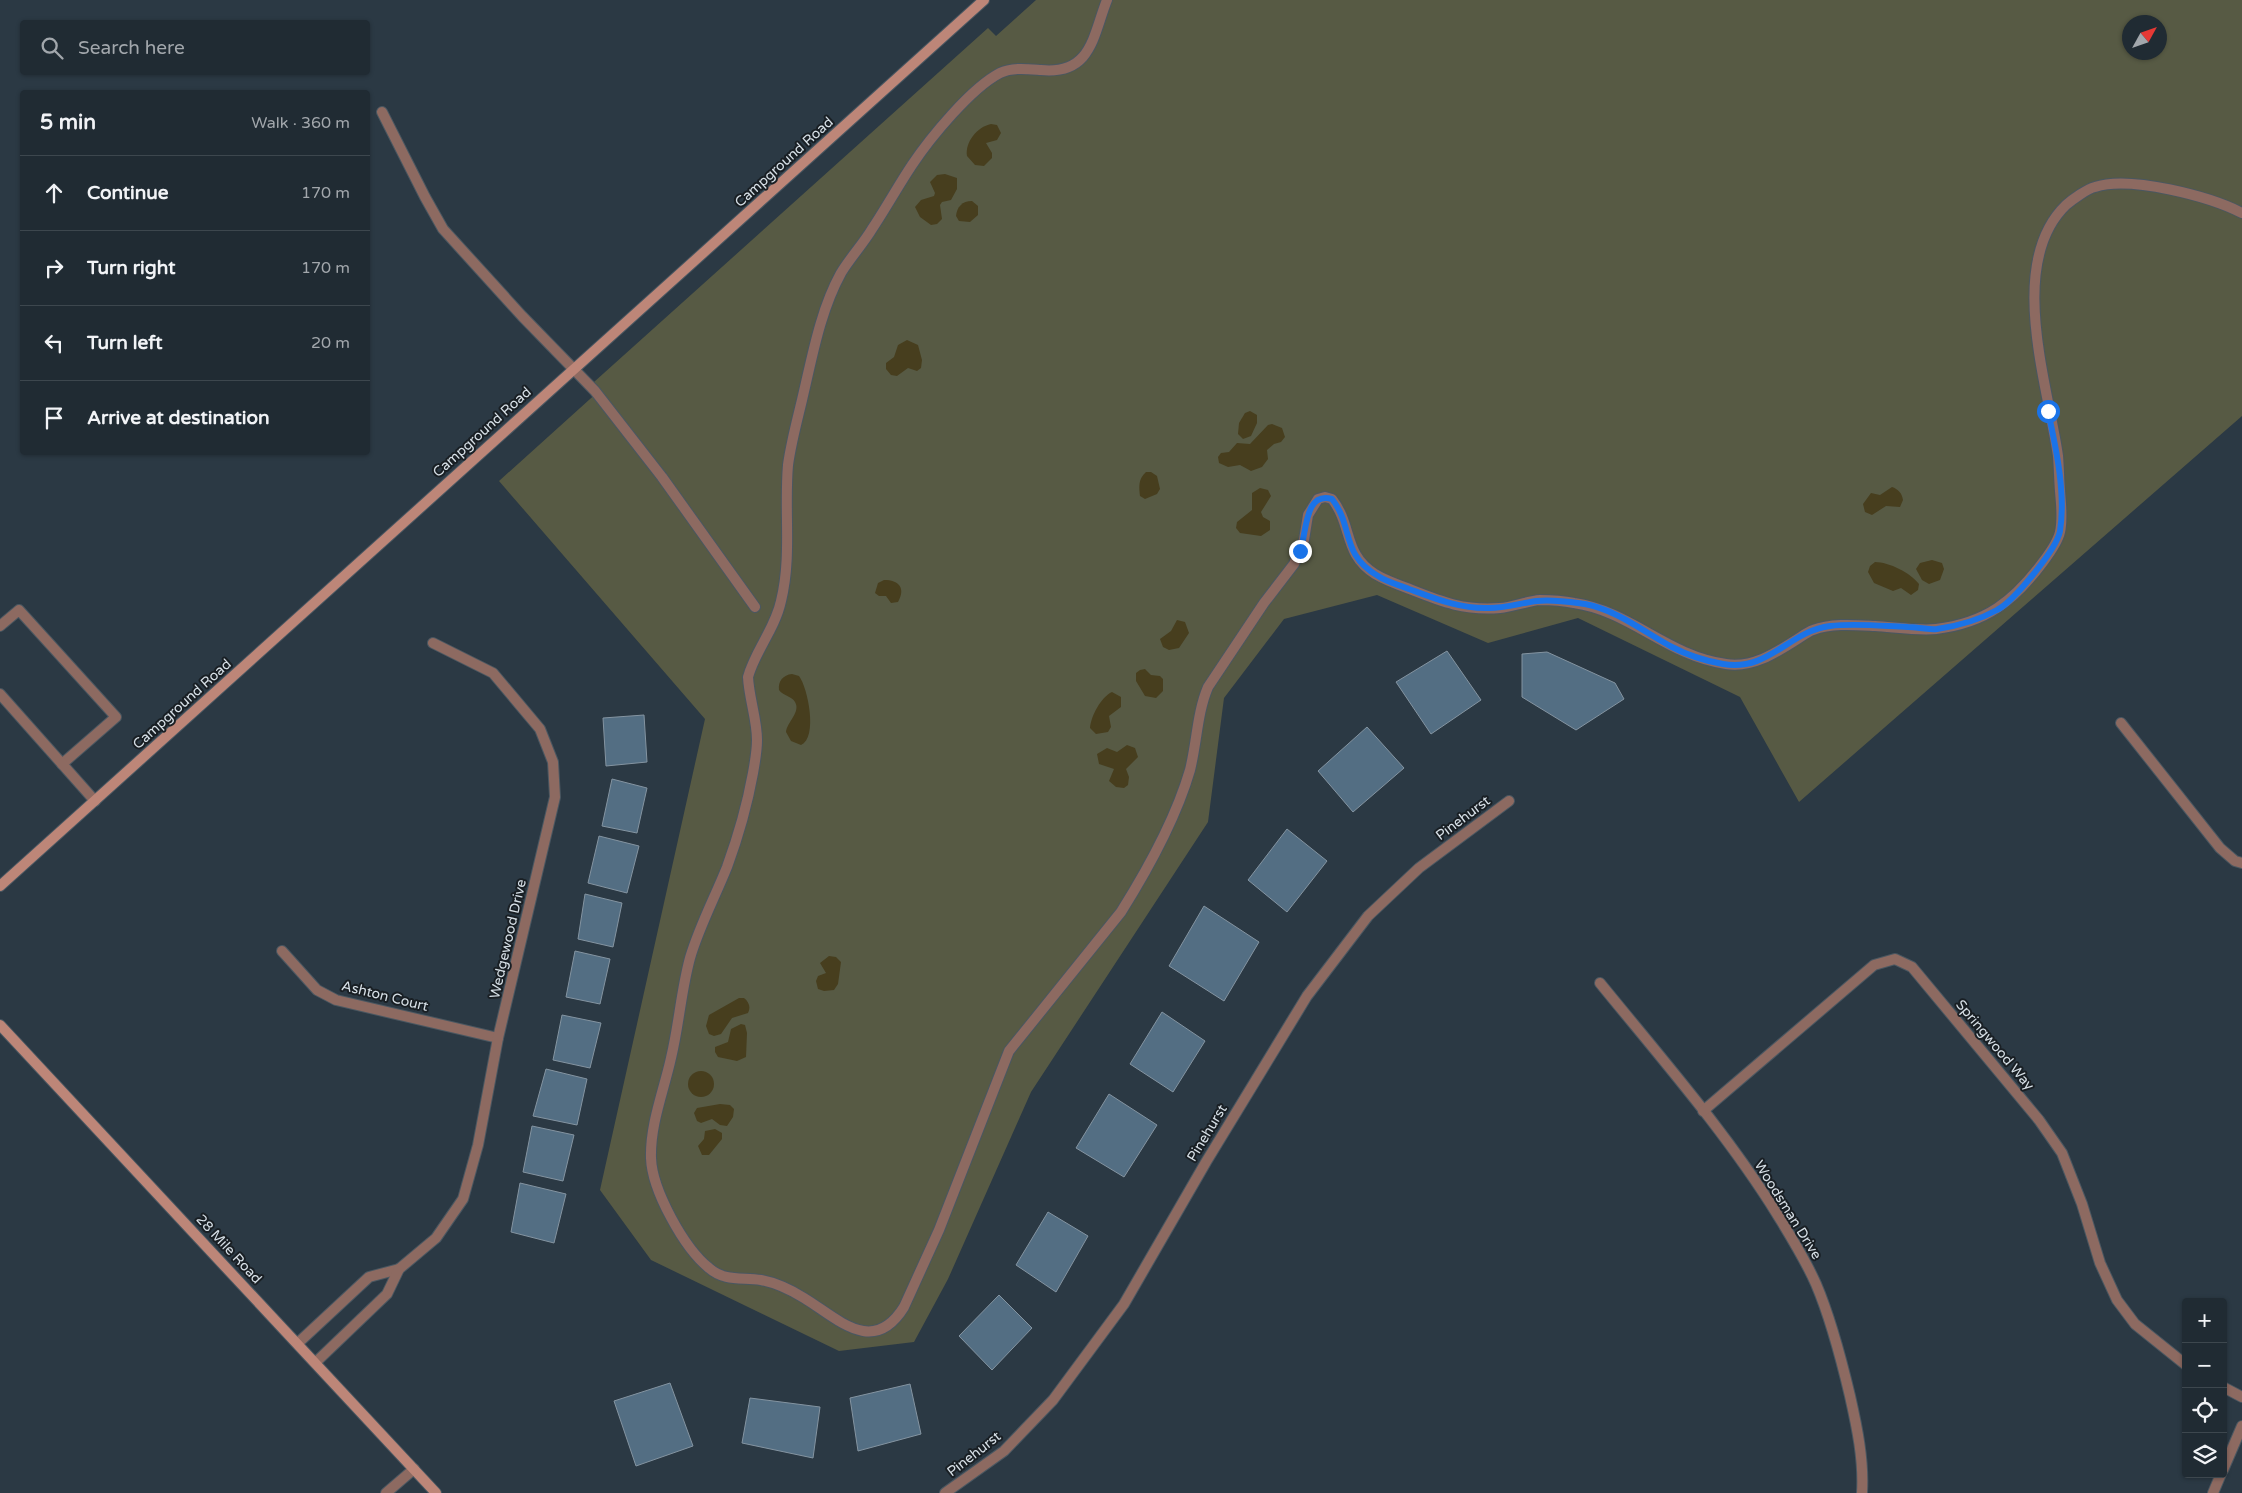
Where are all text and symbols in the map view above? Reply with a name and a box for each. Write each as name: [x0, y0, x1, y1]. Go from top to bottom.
north arrow: [2122, 15, 2167, 60]
search box: [20, 20, 370, 75]
icon: search: [38, 34, 66, 62]
text: Search here: [78, 37, 185, 59]
text: 5 min: [40, 110, 96, 135]
text: Walk · 360 m: [251, 113, 350, 133]
street label: Campground Road: [731, 113, 837, 211]
icon: ahead: [40, 179, 68, 207]
text: Continue: [87, 182, 169, 204]
text: 170 m: [301, 183, 350, 203]
icon: right: [40, 254, 68, 282]
text: Turn right: [87, 257, 175, 279]
text: 170 m: [301, 258, 350, 278]
icon: left: [40, 329, 68, 357]
text: Turn left: [87, 332, 163, 354]
text: 20 m: [311, 333, 350, 353]
street label: Campground Road: [429, 383, 535, 481]
route start: [2037, 400, 2060, 423]
icon: arrive: [40, 404, 68, 432]
text: Arrive at destination: [87, 407, 270, 429]
route end: [1289, 540, 1312, 563]
street label: Campground Road: [129, 655, 235, 753]
street label: Pinehurst: [1432, 792, 1494, 844]
street label: Wedgewood Drive: [486, 878, 530, 1000]
street label: Ashton Court: [340, 977, 431, 1015]
street label: Springwood Way: [1952, 996, 2038, 1094]
street label: Pinehurst: [1183, 1101, 1231, 1165]
street label: Woodsman Drive: [1751, 1157, 1825, 1263]
street label: 28 Mile Road: [193, 1211, 265, 1287]
map controls: [2182, 1298, 2227, 1478]
button: +: [2182, 1298, 2227, 1343]
button: −: [2182, 1343, 2227, 1388]
button: locate: [2182, 1388, 2227, 1433]
street label: Pinehurst: [944, 1427, 1005, 1480]
button: layers: [2182, 1433, 2227, 1478]

